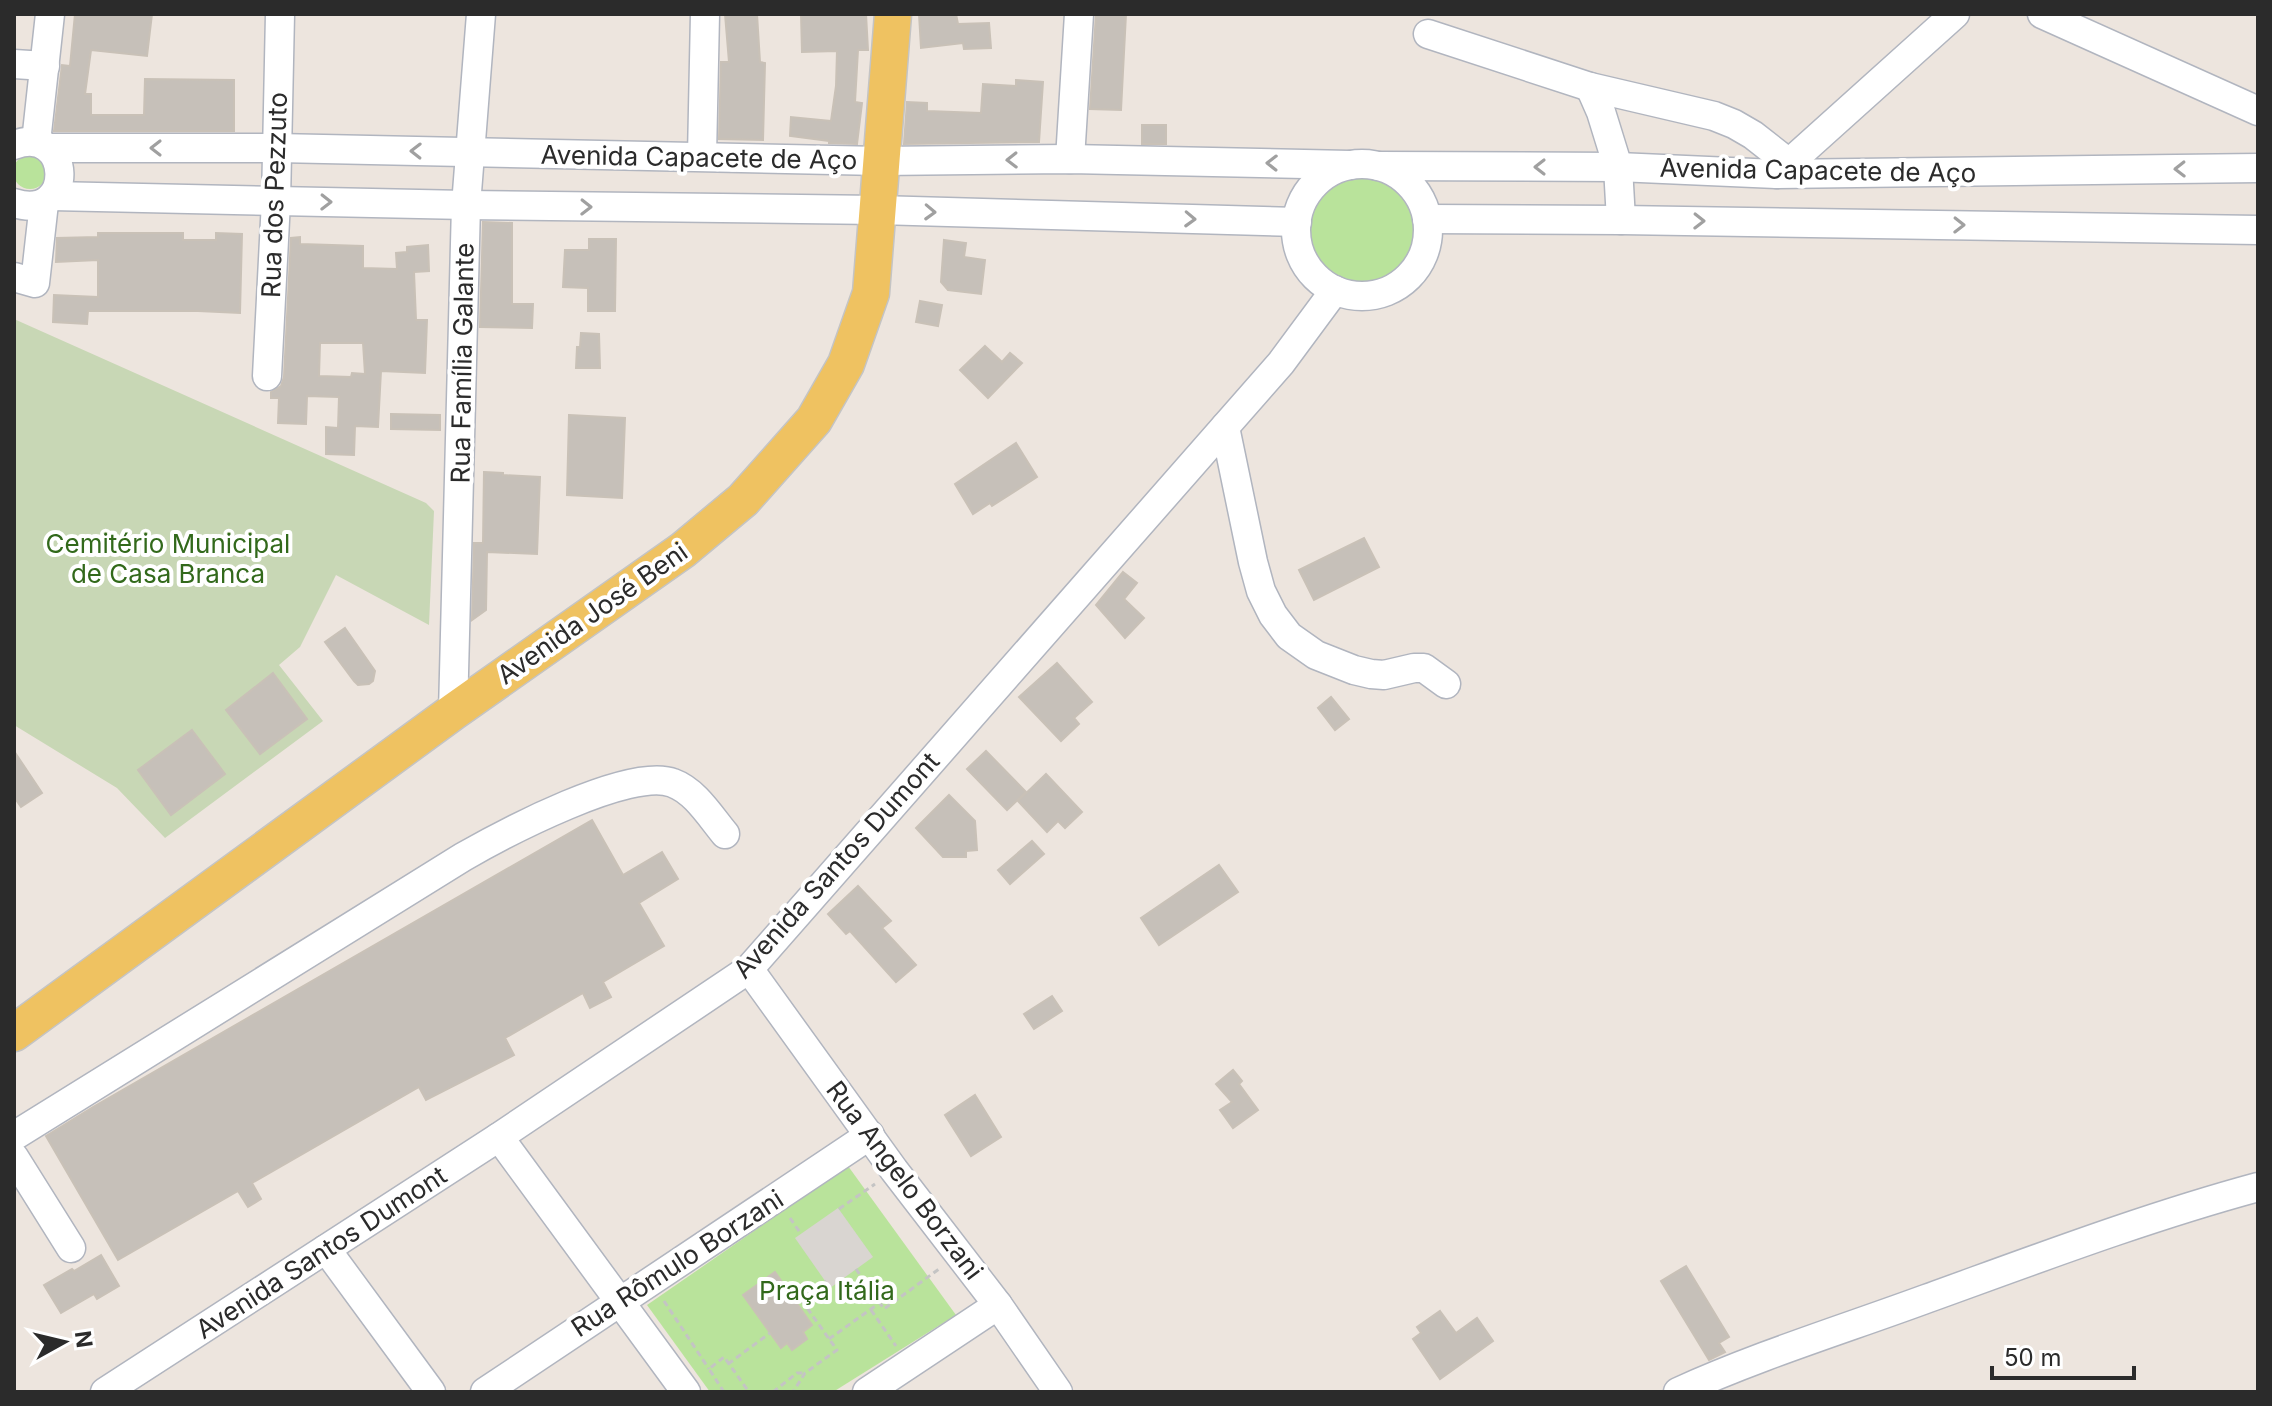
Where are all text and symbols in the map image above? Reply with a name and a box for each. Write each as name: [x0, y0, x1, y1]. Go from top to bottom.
street label: Rua dos Pezzuto: [255, 92, 293, 298]
one-way arrow: [149, 139, 162, 157]
street label: Avenida Capacete de Aço: [540, 139, 858, 175]
one-way arrow: [409, 142, 422, 160]
one-way arrow: [1005, 151, 1018, 169]
street label: Avenida Capacete de Aço: [1659, 152, 1977, 188]
one-way arrow: [1265, 154, 1278, 172]
one-way arrow: [1533, 158, 1546, 176]
one-way arrow: [2173, 161, 2186, 178]
one-way arrow: [320, 194, 333, 211]
one-way arrow: [580, 198, 593, 215]
one-way arrow: [924, 203, 937, 220]
one-way arrow: [1184, 210, 1197, 227]
one-way arrow: [1693, 212, 1706, 230]
one-way arrow: [1953, 217, 1966, 234]
street label: Rua Família Galante: [444, 242, 480, 484]
park label: Cemitério Municipal de Casa Branca: [46, 528, 290, 589]
street label: Avenida José Beni: [491, 536, 693, 690]
street label: Avenida Santos Dumont: [727, 746, 945, 984]
street label: Rua Angelo Borzani: [820, 1075, 990, 1285]
street label: Avenida Santos Dumont: [190, 1159, 452, 1345]
street label: Rua Rômulo Borzani: [565, 1183, 789, 1343]
park label: Praça Itália: [759, 1275, 895, 1306]
north arrow: [24, 1302, 104, 1382]
text: N: [70, 1329, 98, 1349]
scale bar: [1992, 1330, 2134, 1380]
text: 50 m: [2004, 1343, 2062, 1372]

